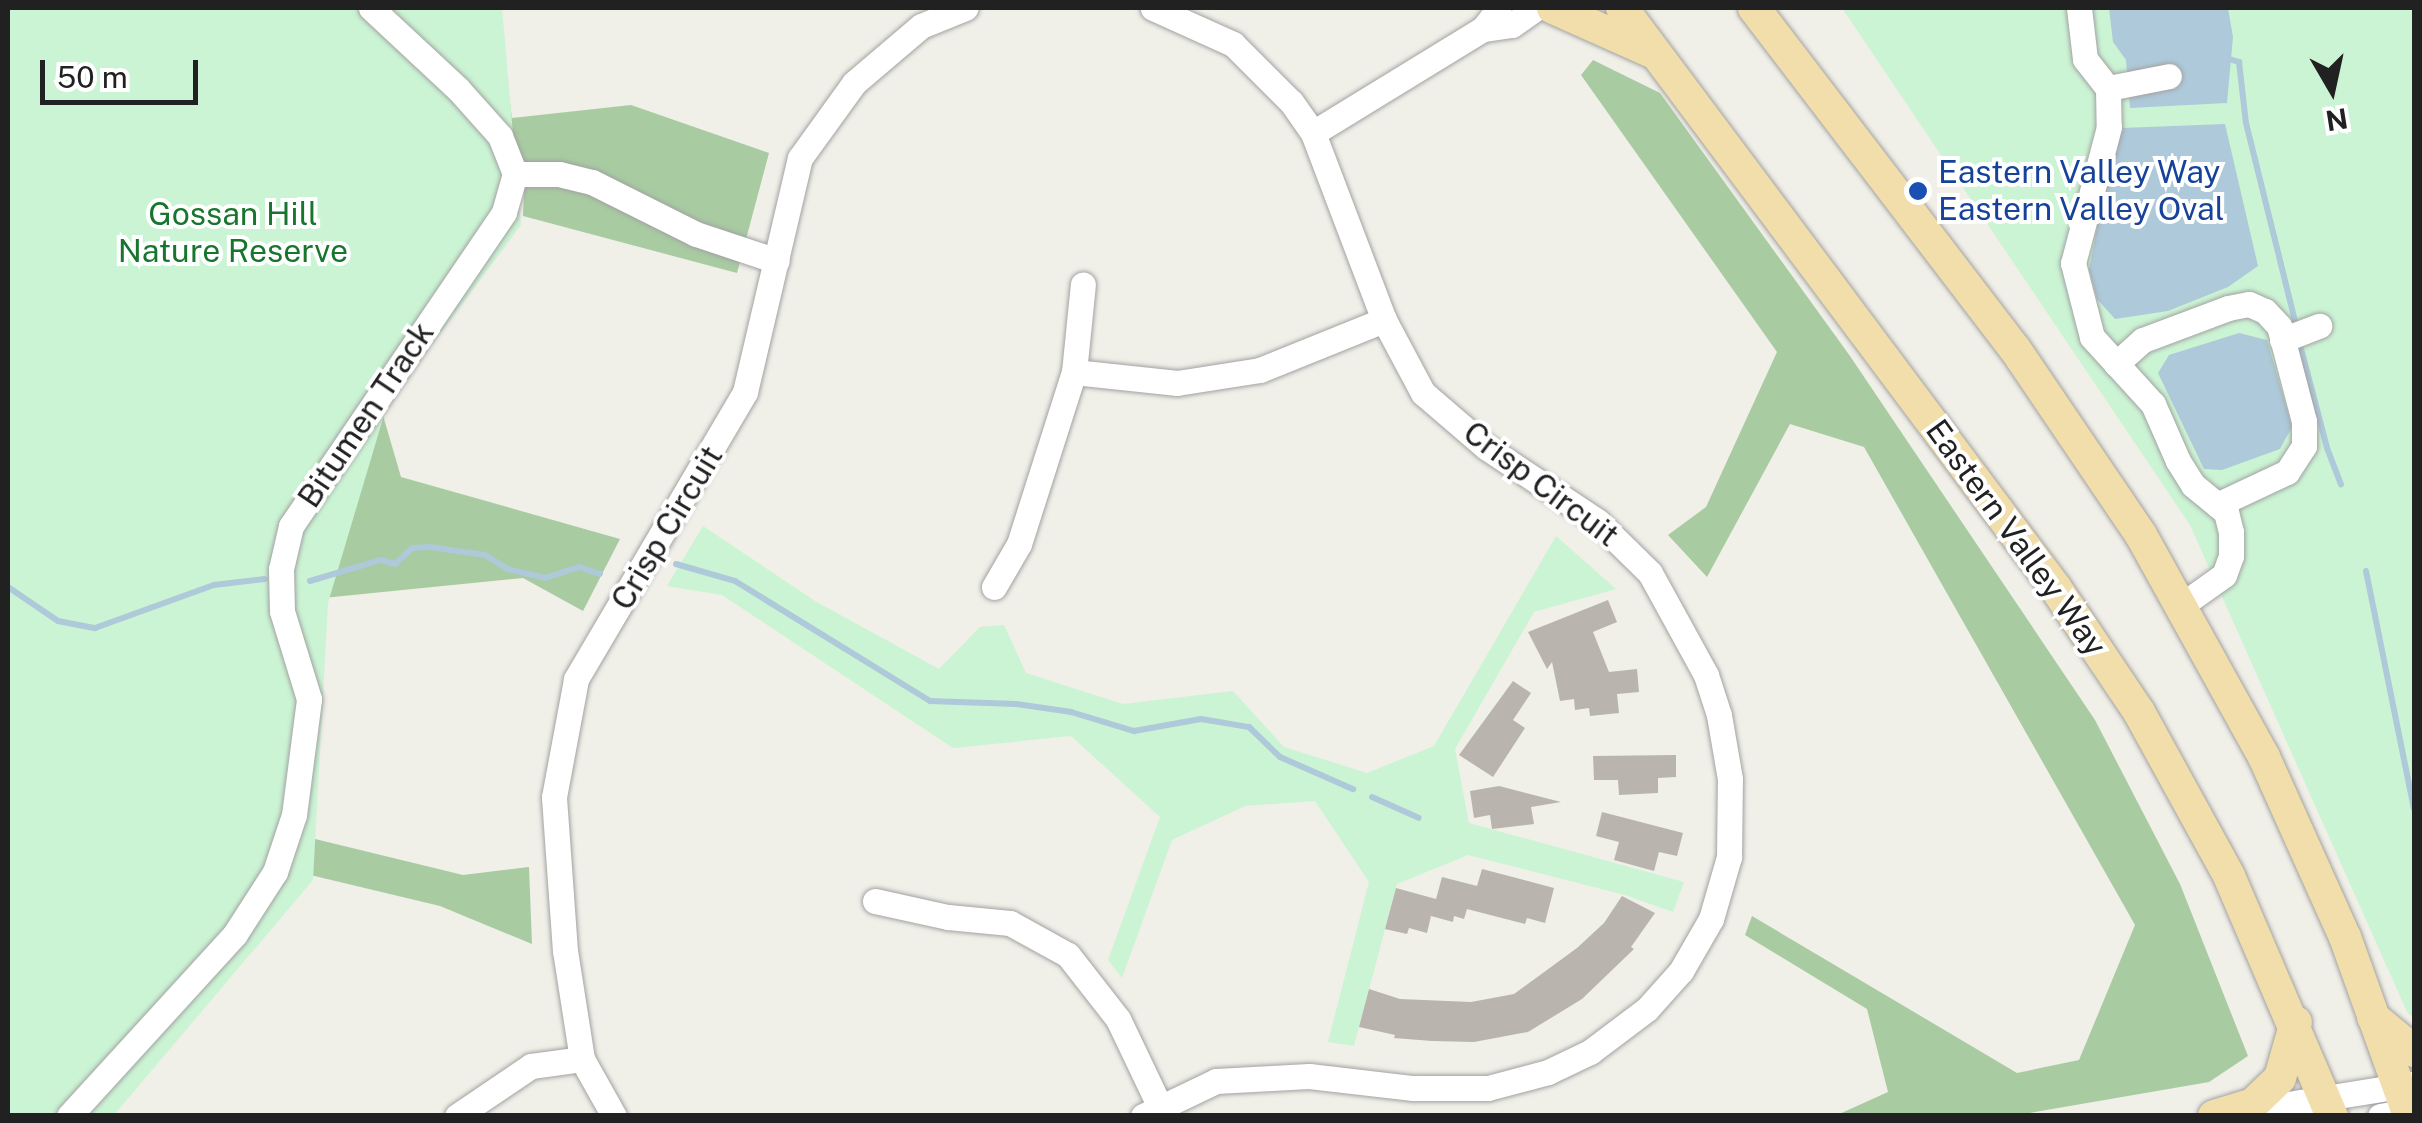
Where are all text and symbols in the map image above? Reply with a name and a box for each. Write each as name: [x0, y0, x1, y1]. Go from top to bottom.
scale bar: [45, 40, 202, 102]
north arrow: [2282, 40, 2382, 140]
text: 50 m: [57, 59, 128, 95]
text: N: [2323, 102, 2350, 138]
place label: Eastern Valley Way Eastern Valley Oval: [1938, 154, 2225, 229]
marker: Eastern Valley Way Eastern Valley Oval: [1907, 180, 1929, 202]
park label: Gossan Hill Nature Reserve: [118, 196, 348, 271]
street label: Bitumen Track: [290, 315, 442, 515]
street label: Eastern Valley Way: [1917, 412, 2115, 664]
street label: Crisp Circuit: [1456, 413, 1626, 555]
street label: Crisp Circuit: [603, 439, 731, 617]

